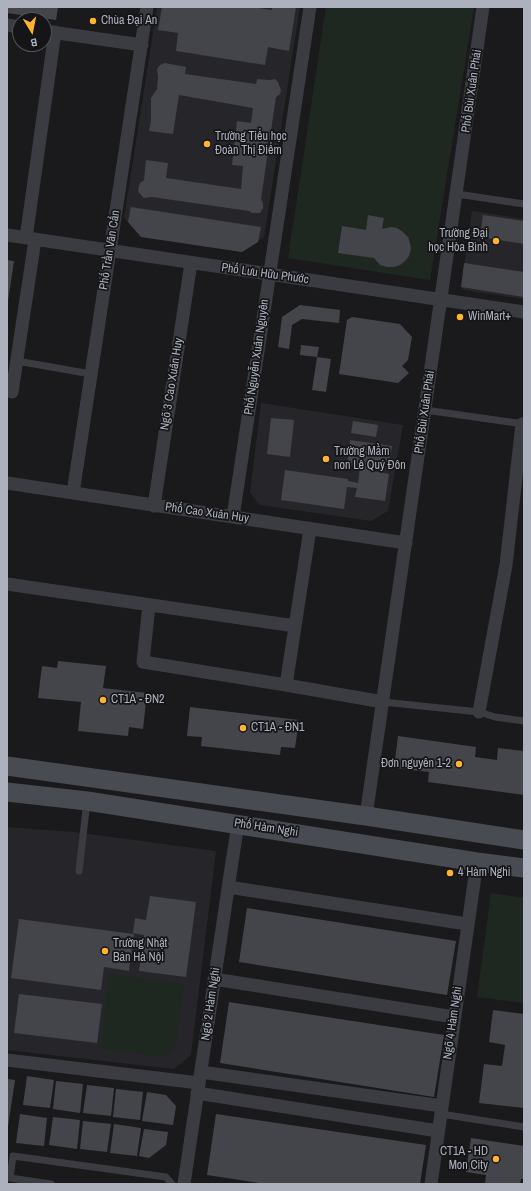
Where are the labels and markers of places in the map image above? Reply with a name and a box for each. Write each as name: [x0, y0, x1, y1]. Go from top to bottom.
place label: Chùa Đại An: [101, 14, 157, 28]
marker: Chùa Đại An: [88, 16, 98, 26]
place label: Trường Tiểu học Đoàn Thị Điểm: [215, 130, 287, 158]
marker: Trường Tiểu học Đoàn Thị Điểm: [202, 139, 212, 149]
place label: Trường Đại học Hòa Bình: [428, 227, 488, 255]
marker: Trường Đại học Hòa Bình: [491, 236, 501, 246]
place label: WinMart+: [468, 310, 511, 324]
marker: WinMart+: [455, 312, 465, 322]
place label: Trường Mầm non Lê Quý Đôn: [334, 445, 406, 473]
marker: Trường Mầm non Lê Quý Đôn: [321, 454, 331, 464]
place label: CT1A - ĐN2: [111, 693, 165, 707]
marker: CT1A - ĐN2: [98, 695, 108, 705]
place label: CT1A - ĐN1: [251, 721, 305, 735]
marker: CT1A - ĐN1: [238, 723, 248, 733]
place label: Đơn nguyên 1-2: [381, 757, 451, 771]
marker: Đơn nguyên 1-2: [454, 759, 464, 769]
place label: 4 Hàm Nghi: [458, 866, 510, 880]
marker: 4 Hàm Nghi: [445, 868, 455, 878]
place label: Trường Nhật Bản Hà Nội: [113, 937, 167, 965]
marker: Trường Nhật Bản Hà Nội: [100, 946, 110, 956]
place label: CT1A - HD Mon City: [440, 1145, 488, 1173]
marker: CT1A - HD Mon City: [491, 1154, 501, 1164]

